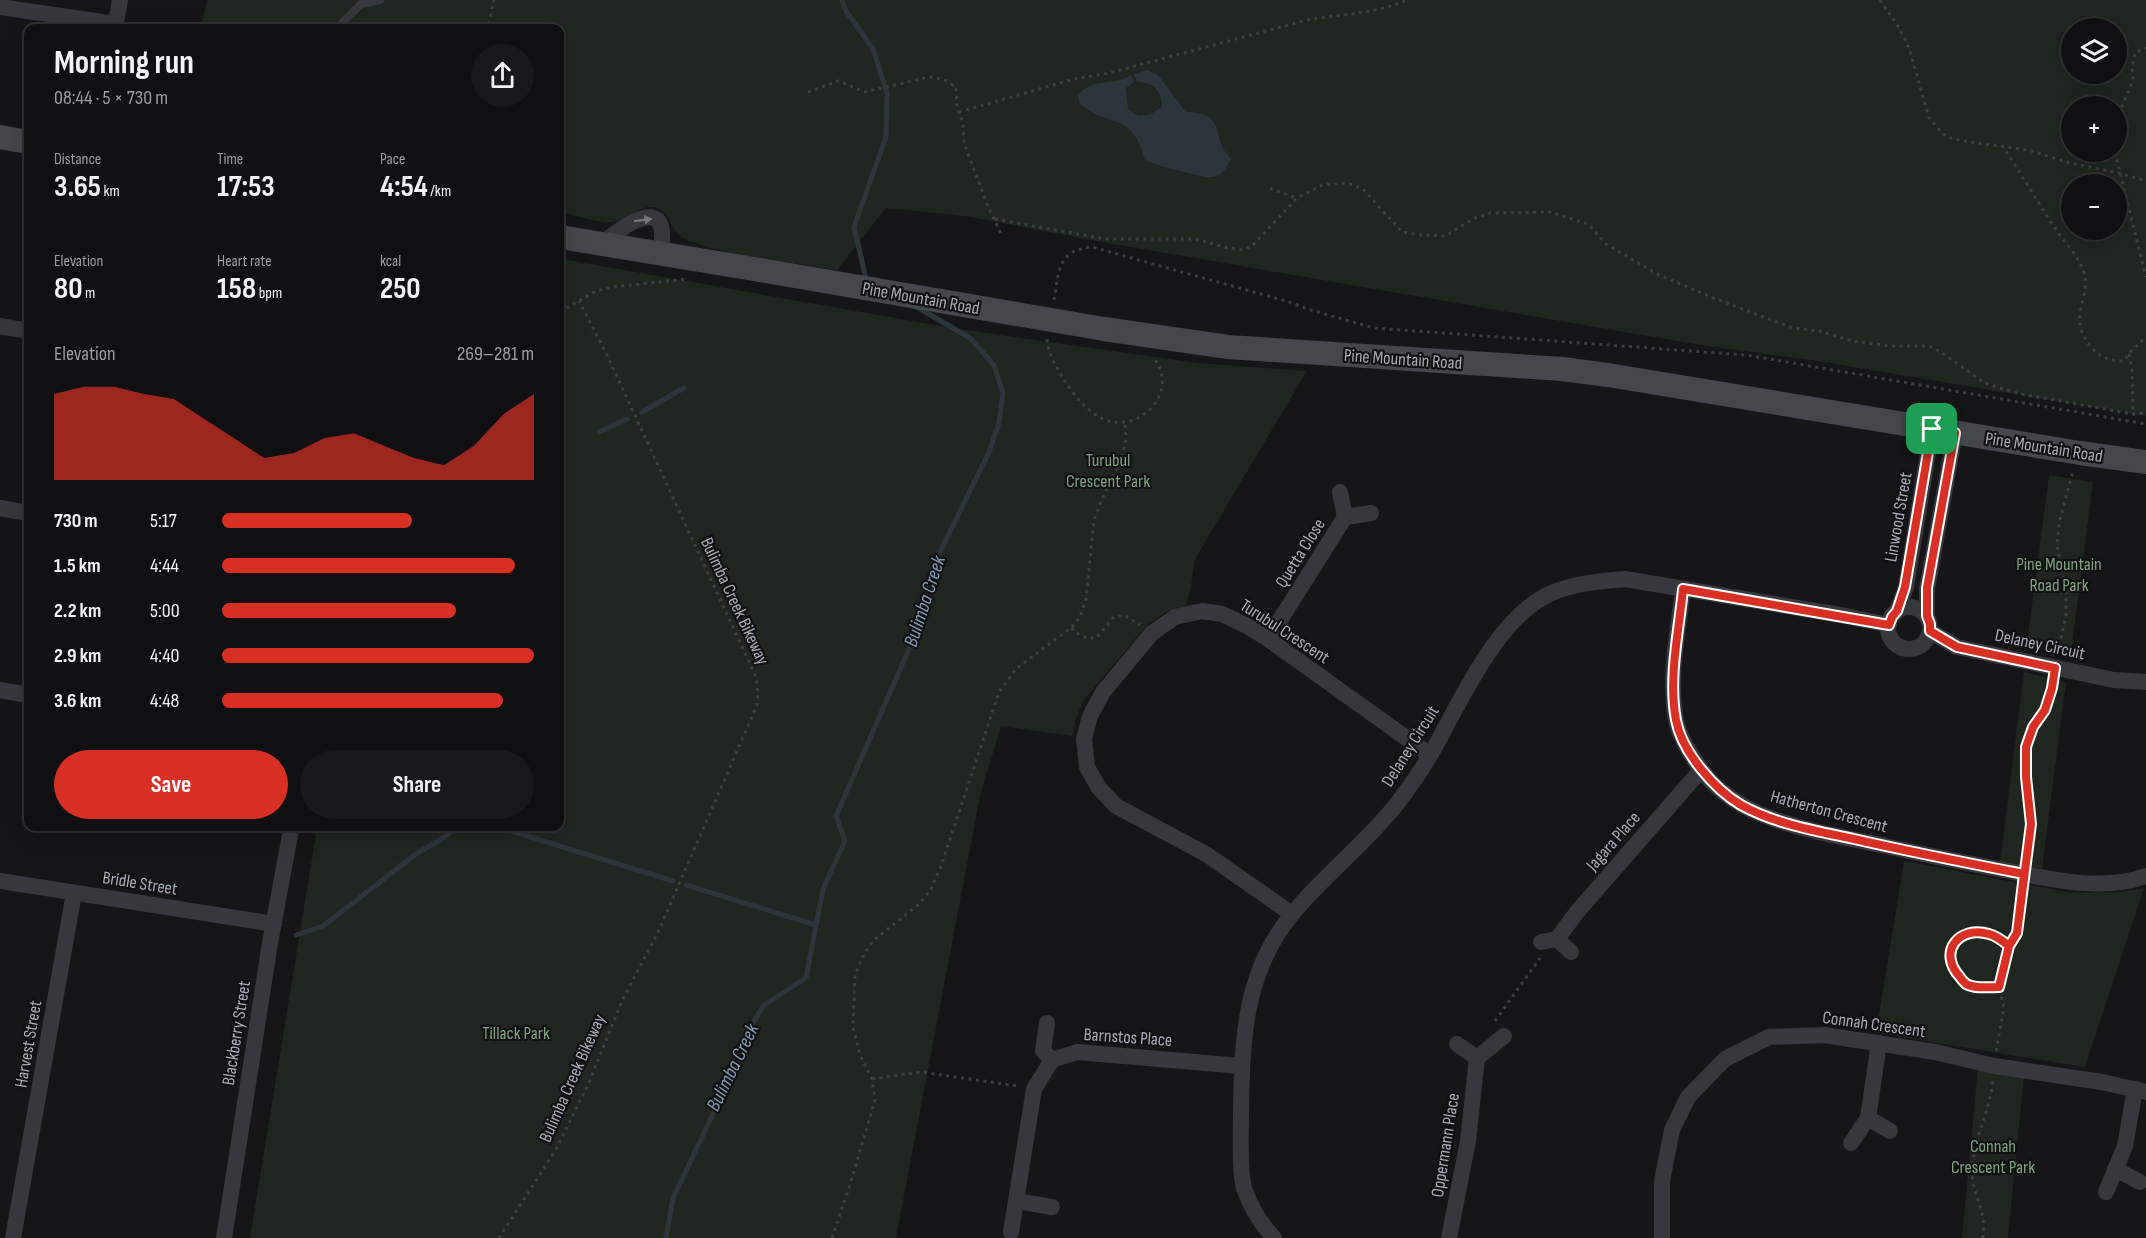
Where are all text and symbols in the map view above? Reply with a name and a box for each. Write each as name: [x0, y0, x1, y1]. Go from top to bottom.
map controls: [2061, 18, 2127, 240]
button: layers: [2061, 18, 2127, 84]
text: Morning run: [54, 43, 194, 83]
button: share: [471, 44, 534, 107]
text: 08:44 · 5 × 730 m: [54, 86, 168, 110]
button: +: [2061, 96, 2127, 162]
text: Distance: [54, 150, 101, 169]
text: Time: [217, 150, 243, 169]
text: Pace: [380, 150, 405, 169]
text: 3.65: [54, 169, 101, 205]
text: 17:53: [217, 169, 275, 205]
text: 4:54: [380, 169, 428, 205]
button: −: [2061, 174, 2127, 240]
text: km: [101, 182, 120, 201]
text: /km: [428, 182, 451, 201]
one-way arrow: [634, 215, 653, 225]
text: Elevation: [54, 252, 103, 271]
text: Heart rate: [217, 252, 272, 271]
text: kcal: [380, 252, 401, 271]
text: 80: [54, 271, 82, 307]
text: 158: [217, 271, 256, 307]
text: 250: [380, 271, 421, 307]
street label: Pine Mountain Road: [861, 278, 981, 319]
text: m: [82, 284, 95, 303]
text: bpm: [256, 284, 282, 303]
text: Elevation: [54, 342, 116, 366]
text: 269–281 m: [457, 342, 534, 366]
street label: Pine Mountain Road: [1343, 345, 1463, 374]
pin: [1906, 403, 1957, 454]
icon: arrive: [1915, 412, 1948, 445]
street label: Pine Mountain Road: [1984, 428, 2104, 467]
park label: Turubul Crescent Park: [1066, 450, 1150, 492]
street label: Linwood Street: [1880, 470, 1917, 564]
text: 730 m: [54, 509, 98, 533]
text: 5:17: [150, 509, 177, 533]
street label: Quetta Close: [1271, 515, 1330, 592]
street label: Bulimba Creek Bikeway: [696, 534, 773, 668]
water label: Bulimba Creek: [899, 552, 951, 650]
text: 1.5 km: [54, 554, 100, 578]
text: 4:44: [150, 554, 179, 578]
park label: Pine Mountain Road Park: [2016, 554, 2102, 596]
street label: Turubul Crescent: [1236, 595, 1334, 668]
text: 2.2 km: [54, 599, 101, 623]
text: 5:00: [150, 599, 180, 623]
street label: Delaney Circuit: [1993, 625, 2087, 664]
text: 2.9 km: [54, 644, 101, 668]
text: 4:40: [150, 644, 179, 668]
text: 3.6 km: [54, 689, 101, 713]
text: 4:48: [150, 689, 179, 713]
street label: Delaney Circuit: [1377, 701, 1444, 791]
button: Save: [54, 750, 288, 819]
button: Share: [300, 750, 534, 819]
street label: Hatherton Crescent: [1768, 786, 1890, 837]
street label: Jagara Place: [1581, 807, 1645, 876]
street label: Bridle Street: [101, 867, 179, 900]
street label: Blackberry Street: [218, 979, 255, 1087]
street label: Harvest Street: [10, 998, 47, 1089]
street label: Connah Crescent: [1821, 1007, 1927, 1042]
street label: Bulimba Creek Bikeway: [535, 1011, 610, 1145]
water label: Bulimba Creek: [701, 1019, 765, 1115]
park label: Tillack Park: [482, 1023, 550, 1044]
street label: Barnstos Place: [1083, 1024, 1173, 1051]
street label: Oppermann Place: [1427, 1091, 1464, 1199]
park label: Connah Crescent Park: [1951, 1136, 2035, 1178]

